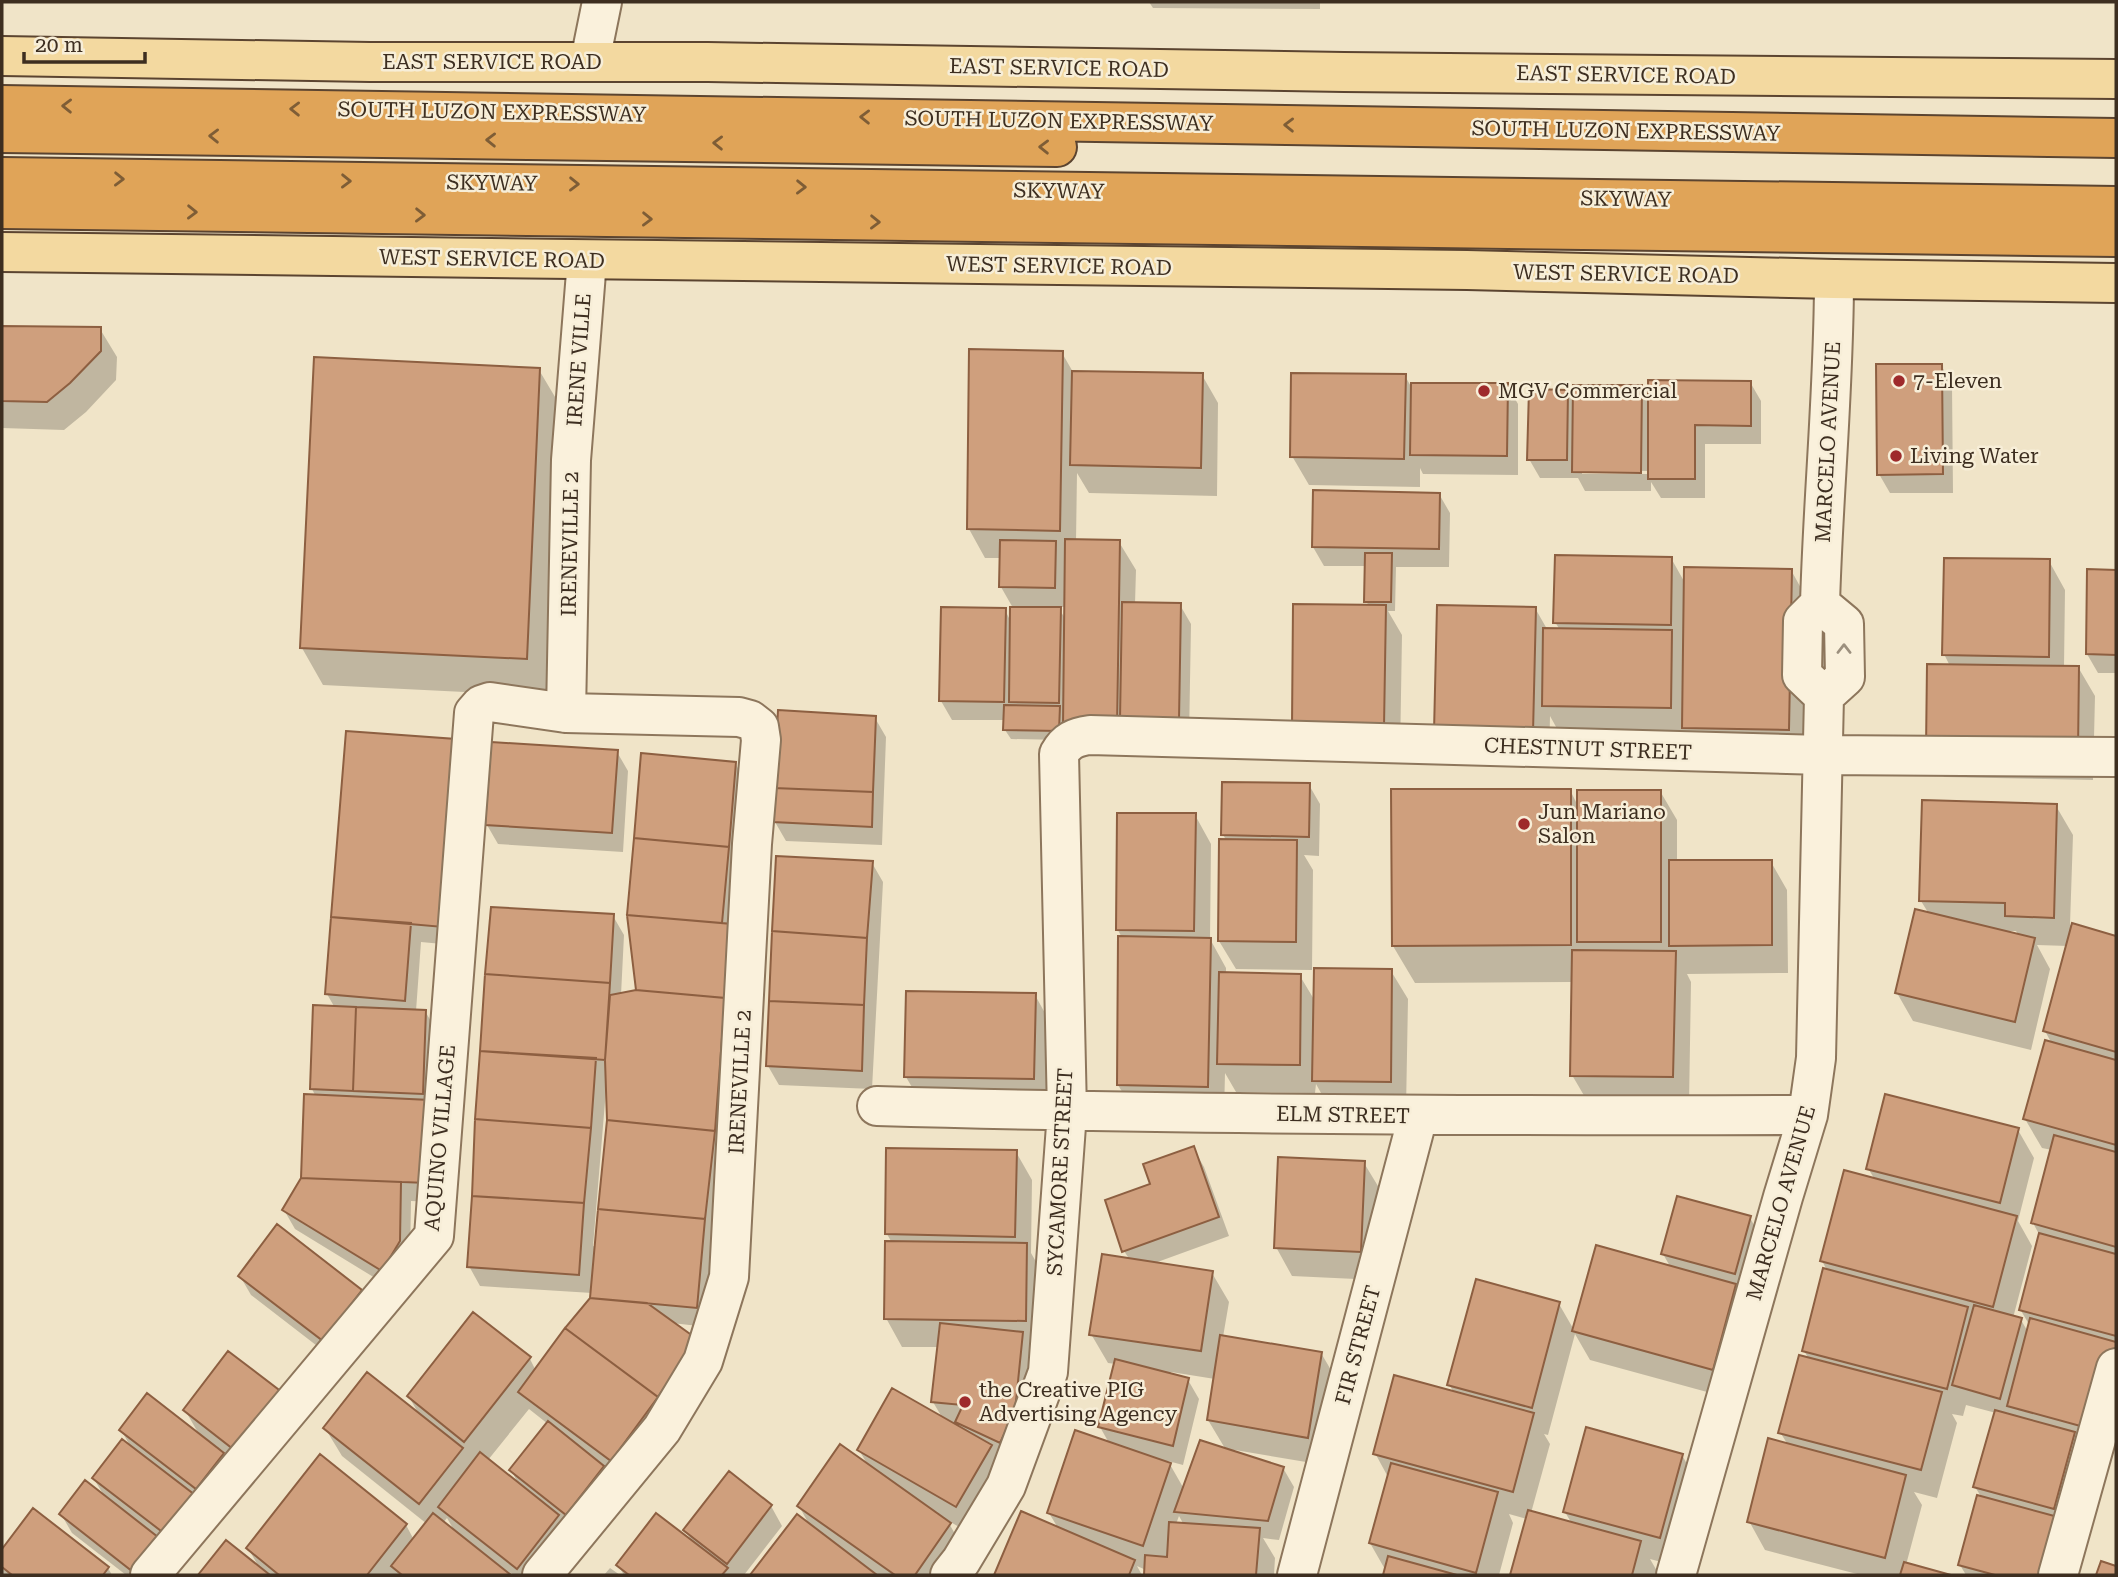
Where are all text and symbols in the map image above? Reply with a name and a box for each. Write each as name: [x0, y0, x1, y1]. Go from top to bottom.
scale bar: [24, 21, 145, 65]
text: 20 m: [35, 33, 83, 57]
street label: EAST SERVICE ROAD: [382, 50, 602, 74]
street label: EAST SERVICE ROAD: [949, 54, 1169, 82]
street label: EAST SERVICE ROAD: [1516, 61, 1736, 89]
street label: SOUTH LUZON EXPRESSWAY: [337, 97, 647, 127]
one-way arrow: [62, 98, 72, 114]
one-way arrow: [289, 101, 299, 117]
street label: SOUTH LUZON EXPRESSWAY: [904, 106, 1214, 136]
one-way arrow: [859, 109, 870, 125]
street label: SOUTH LUZON EXPRESSWAY: [1471, 116, 1781, 146]
one-way arrow: [1283, 117, 1294, 132]
one-way arrow: [208, 128, 219, 144]
one-way arrow: [485, 132, 495, 148]
one-way arrow: [712, 135, 723, 151]
one-way arrow: [1038, 139, 1048, 155]
street label: SKYWAY: [446, 170, 539, 196]
one-way arrow: [114, 171, 125, 186]
one-way arrow: [342, 173, 352, 189]
one-way arrow: [569, 176, 580, 192]
street label: SKYWAY: [1013, 178, 1106, 204]
one-way arrow: [797, 179, 807, 195]
street label: SKYWAY: [1580, 186, 1673, 212]
one-way arrow: [188, 204, 198, 220]
one-way arrow: [415, 207, 426, 223]
one-way arrow: [642, 211, 653, 226]
one-way arrow: [870, 214, 881, 230]
street label: WEST SERVICE ROAD: [379, 245, 605, 273]
street label: WEST SERVICE ROAD: [946, 252, 1172, 280]
street label: WEST SERVICE ROAD: [1513, 260, 1739, 288]
street label: IRENE VILLE: [562, 293, 596, 427]
street label: MARCELO AVENUE: [1811, 341, 1845, 543]
place label: 7-Eleven: [1913, 369, 2003, 393]
marker: 7-Eleven: [1891, 373, 1907, 389]
place label: MGV Commercial: [1498, 379, 1677, 403]
marker: MGV Commercial: [1476, 383, 1492, 399]
place label: Living Water: [1910, 444, 2039, 468]
marker: Living Water: [1888, 448, 1904, 464]
street label: IRENEVILLE 2: [557, 471, 583, 617]
one-way arrow: [1837, 643, 1852, 654]
street label: CHESTNUT STREET: [1484, 733, 1692, 765]
place label: Jun Mariano Salon: [1538, 800, 1666, 848]
marker: Jun Mariano Salon: [1516, 816, 1532, 832]
street label: IRENEVILLE 2: [724, 1009, 756, 1155]
street label: AQUINO VILLAGE: [420, 1044, 460, 1232]
street label: SYCAMORE STREET: [1043, 1067, 1077, 1277]
street label: ELM STREET: [1276, 1102, 1410, 1128]
street label: MARCELO AVENUE: [1742, 1103, 1820, 1303]
street label: FIR STREET: [1331, 1283, 1385, 1407]
place label: the Creative PIG Advertising Agency: [979, 1378, 1178, 1426]
marker: the Creative PIG Advertising Agency: [957, 1394, 973, 1410]

